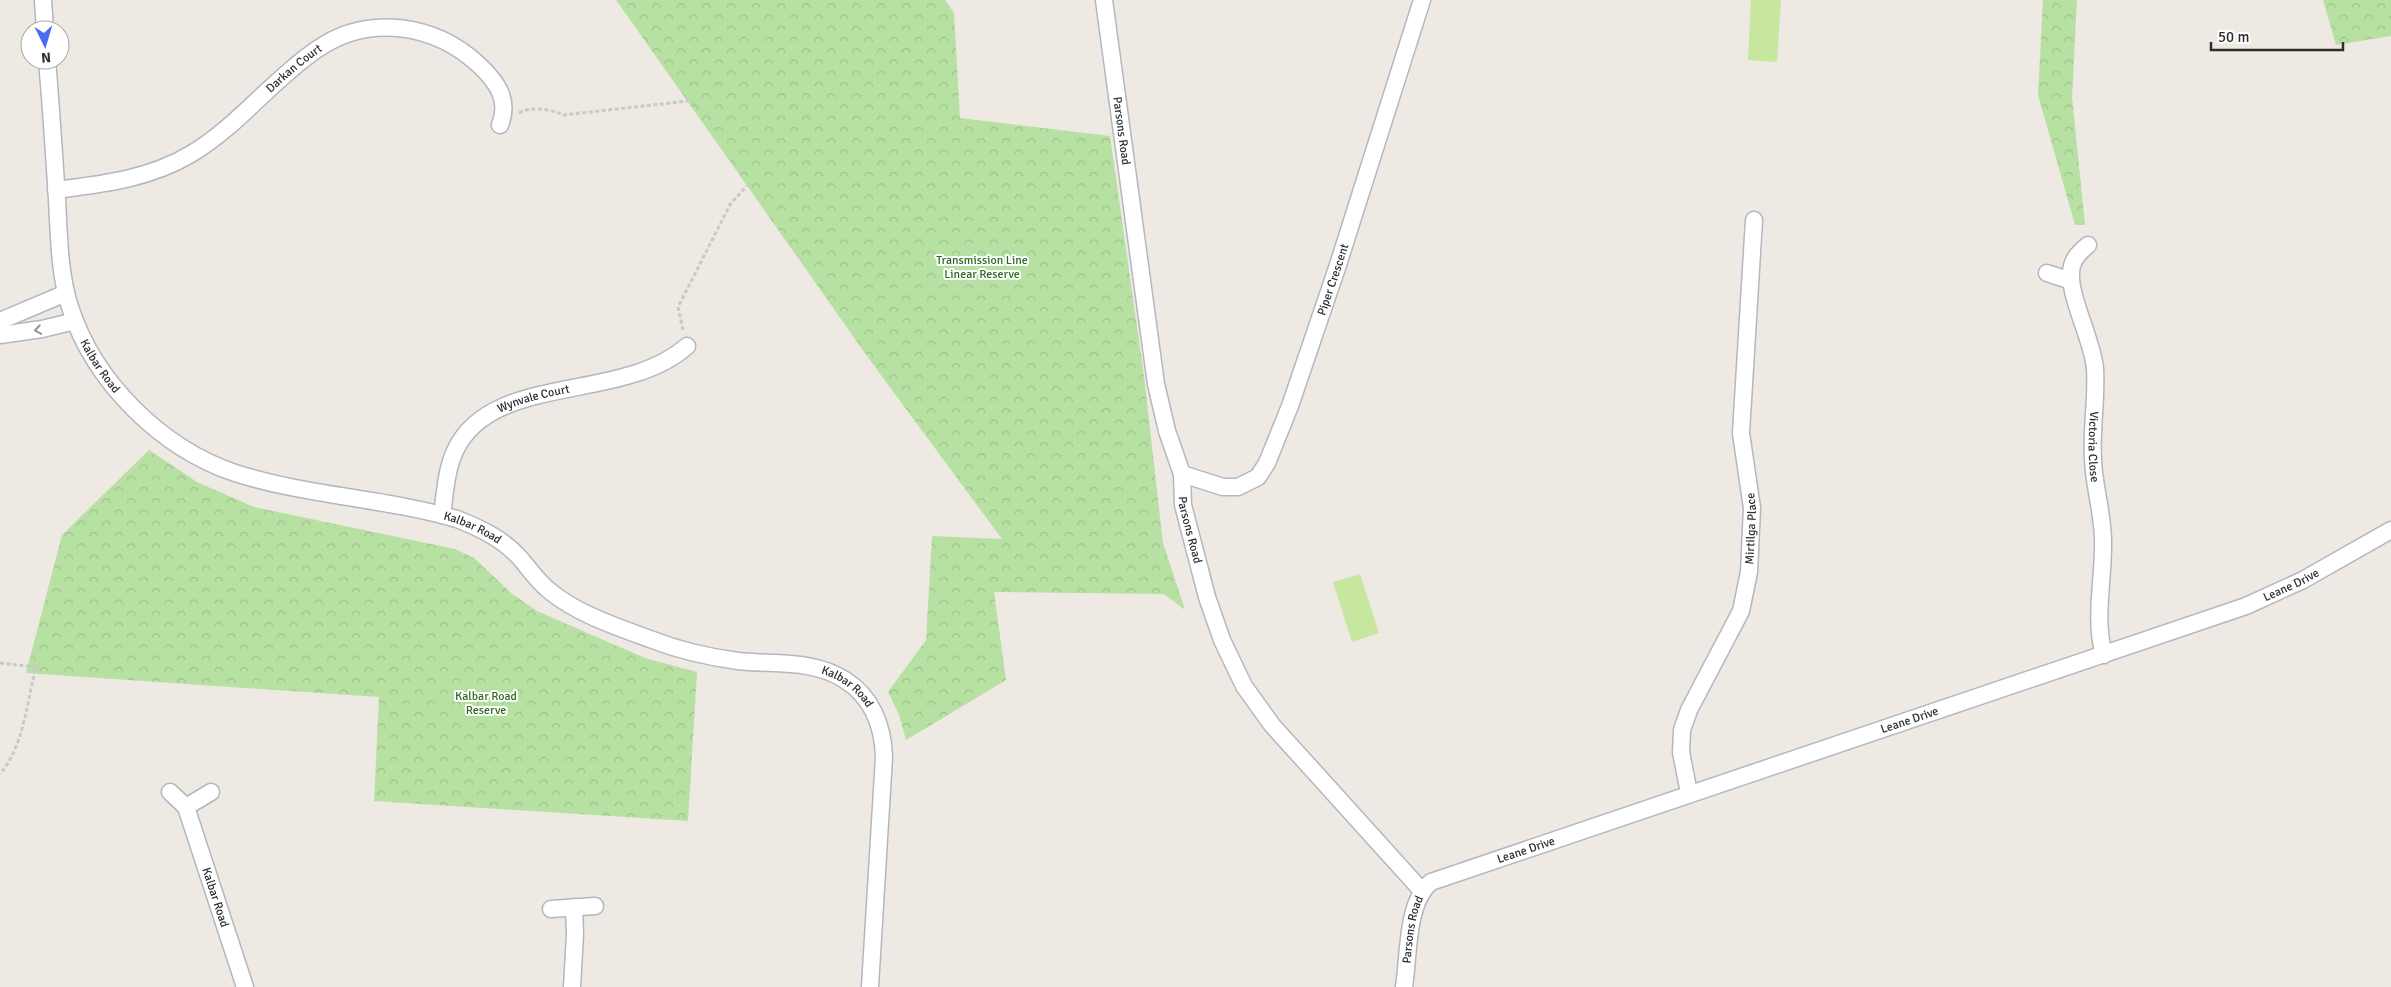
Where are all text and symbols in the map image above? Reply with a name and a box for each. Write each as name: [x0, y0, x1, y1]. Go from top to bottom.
north arrow: [20, 20, 70, 70]
scale bar: [2211, 20, 2344, 52]
text: 50 m: [2218, 28, 2249, 46]
street label: Darkan Court: [263, 41, 325, 96]
text: N: [40, 49, 52, 66]
street label: Parsons Road: [1110, 96, 1134, 166]
street label: Piper Crescent: [1314, 242, 1352, 317]
park label: Transmission Line Linear Reserve: [936, 253, 1028, 282]
one-way arrow: [34, 324, 42, 334]
street label: Kalbar Road: [77, 336, 124, 396]
street label: Wynvale Court: [495, 381, 571, 416]
street label: Victoria Close: [2085, 411, 2103, 483]
street label: Mirtilga Place: [1742, 492, 1760, 565]
street label: Parsons Road: [1175, 496, 1205, 565]
street label: Kalbar Road: [442, 508, 504, 547]
street label: Leane Drive: [2261, 565, 2322, 605]
street label: Kalbar Road: [820, 662, 877, 710]
park label: Kalbar Road Reserve: [455, 689, 517, 718]
street label: Leane Drive: [1879, 703, 1940, 737]
street label: Leane Drive: [1495, 833, 1557, 867]
street label: Kalbar Road: [199, 865, 232, 929]
street label: Parsons Road: [1399, 893, 1426, 964]

